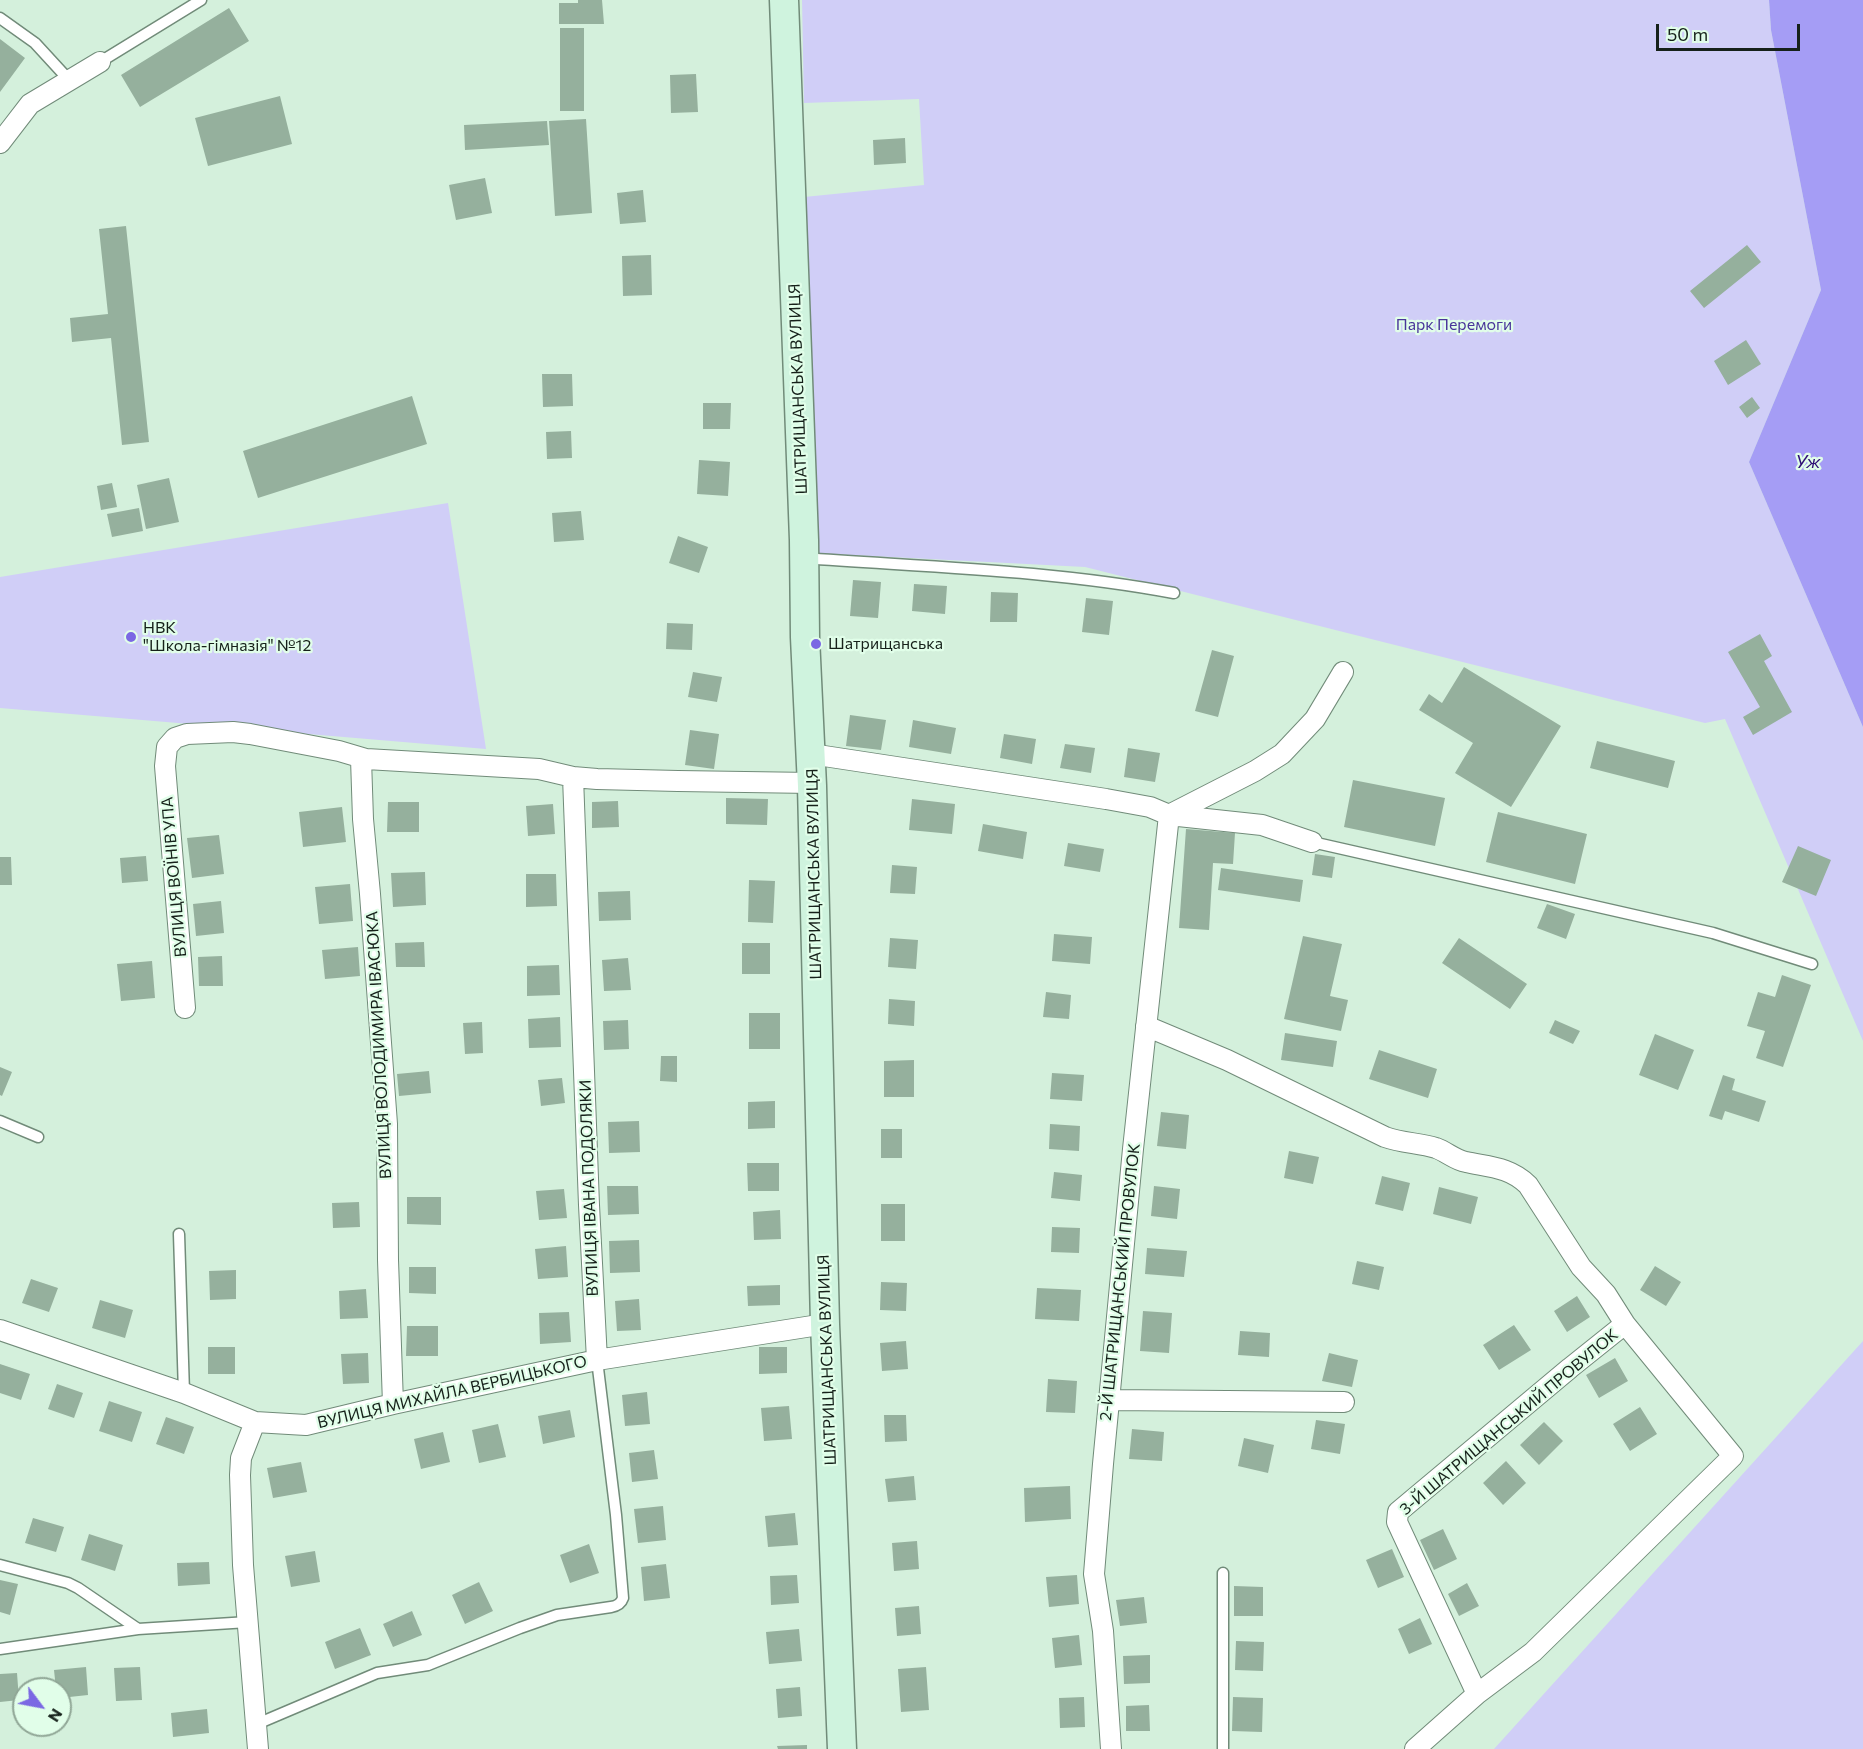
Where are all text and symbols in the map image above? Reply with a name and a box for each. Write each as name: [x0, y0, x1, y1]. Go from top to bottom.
scale bar: [1659, 12, 1803, 50]
text: 50 m: [1667, 23, 1708, 45]
street label: ШАТРИЩАНСЬКА ВУЛИЦЯ: [785, 283, 811, 495]
park label: Парк Перемоги: [1396, 315, 1512, 335]
water label: Уж: [1795, 451, 1821, 473]
place label: НВК "Школа-гімназія" №12: [143, 618, 311, 656]
marker: НВК "Школа-гімназія" №12: [124, 630, 138, 644]
place label: Шатрищанська: [828, 634, 943, 654]
marker: Шатрищанська: [809, 637, 823, 651]
street label: ШАТРИЩАНСЬКА ВУЛИЦЯ: [803, 768, 825, 980]
street label: ВУЛИЦЯ ВОЇНІВ УПА: [157, 796, 191, 958]
street label: ВУЛИЦЯ ВОЛОДИМИРА ІВАСЮКА: [362, 911, 396, 1179]
street label: ВУЛИЦЯ ІВАНА ПОДОЛЯКИ: [576, 1079, 602, 1297]
street label: 2-Й ШАТРИЩАНСЬКИЙ ПРОВУЛОК: [1096, 1142, 1144, 1422]
street label: ШАТРИЩАНСЬКА ВУЛИЦЯ: [814, 1254, 840, 1466]
street label: 3-Й ШАТРИЩАНСЬКИЙ ПРОВУЛОК: [1396, 1325, 1622, 1519]
street label: ВУЛИЦЯ МИХАЙЛА ВЕРБИЦЬКОГО: [315, 1352, 589, 1432]
north arrow: [12, 1677, 72, 1737]
text: N: [45, 1706, 67, 1726]

